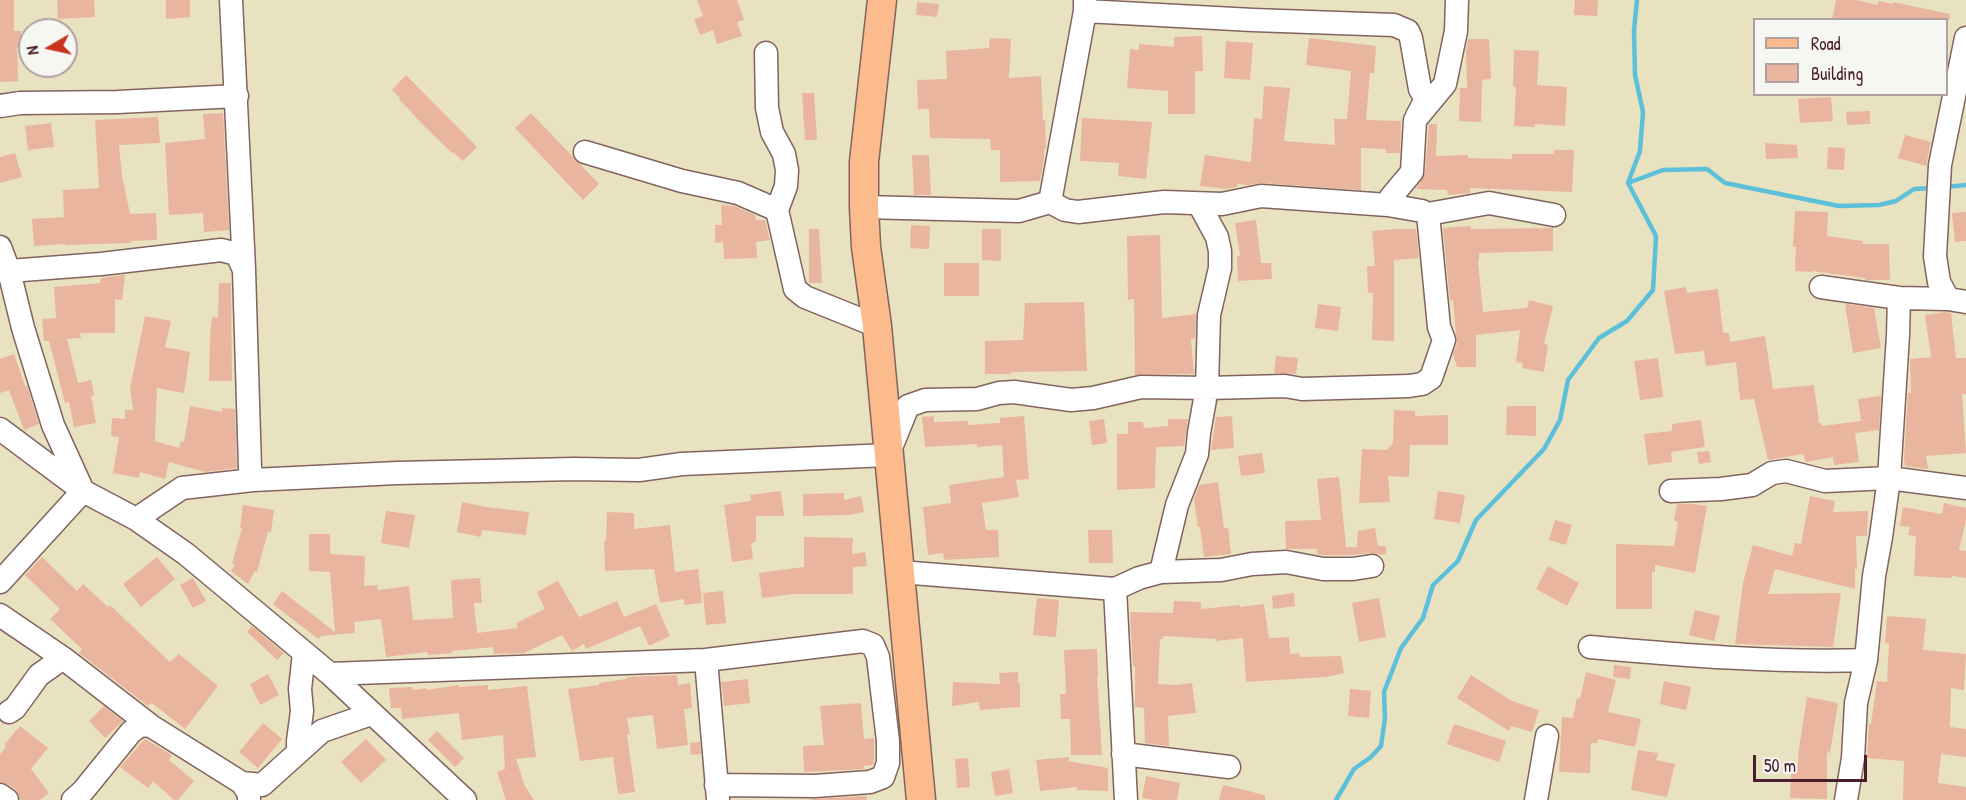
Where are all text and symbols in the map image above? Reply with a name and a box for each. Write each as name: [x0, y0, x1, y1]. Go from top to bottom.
north arrow: [18, 18, 78, 78]
legend: [1753, 18, 1948, 96]
text: Road: [1811, 31, 1841, 56]
text: N: [21, 45, 44, 56]
text: Building: [1811, 61, 1863, 86]
scale bar: [1756, 743, 1870, 781]
text: 50 m: [1764, 753, 1796, 778]

